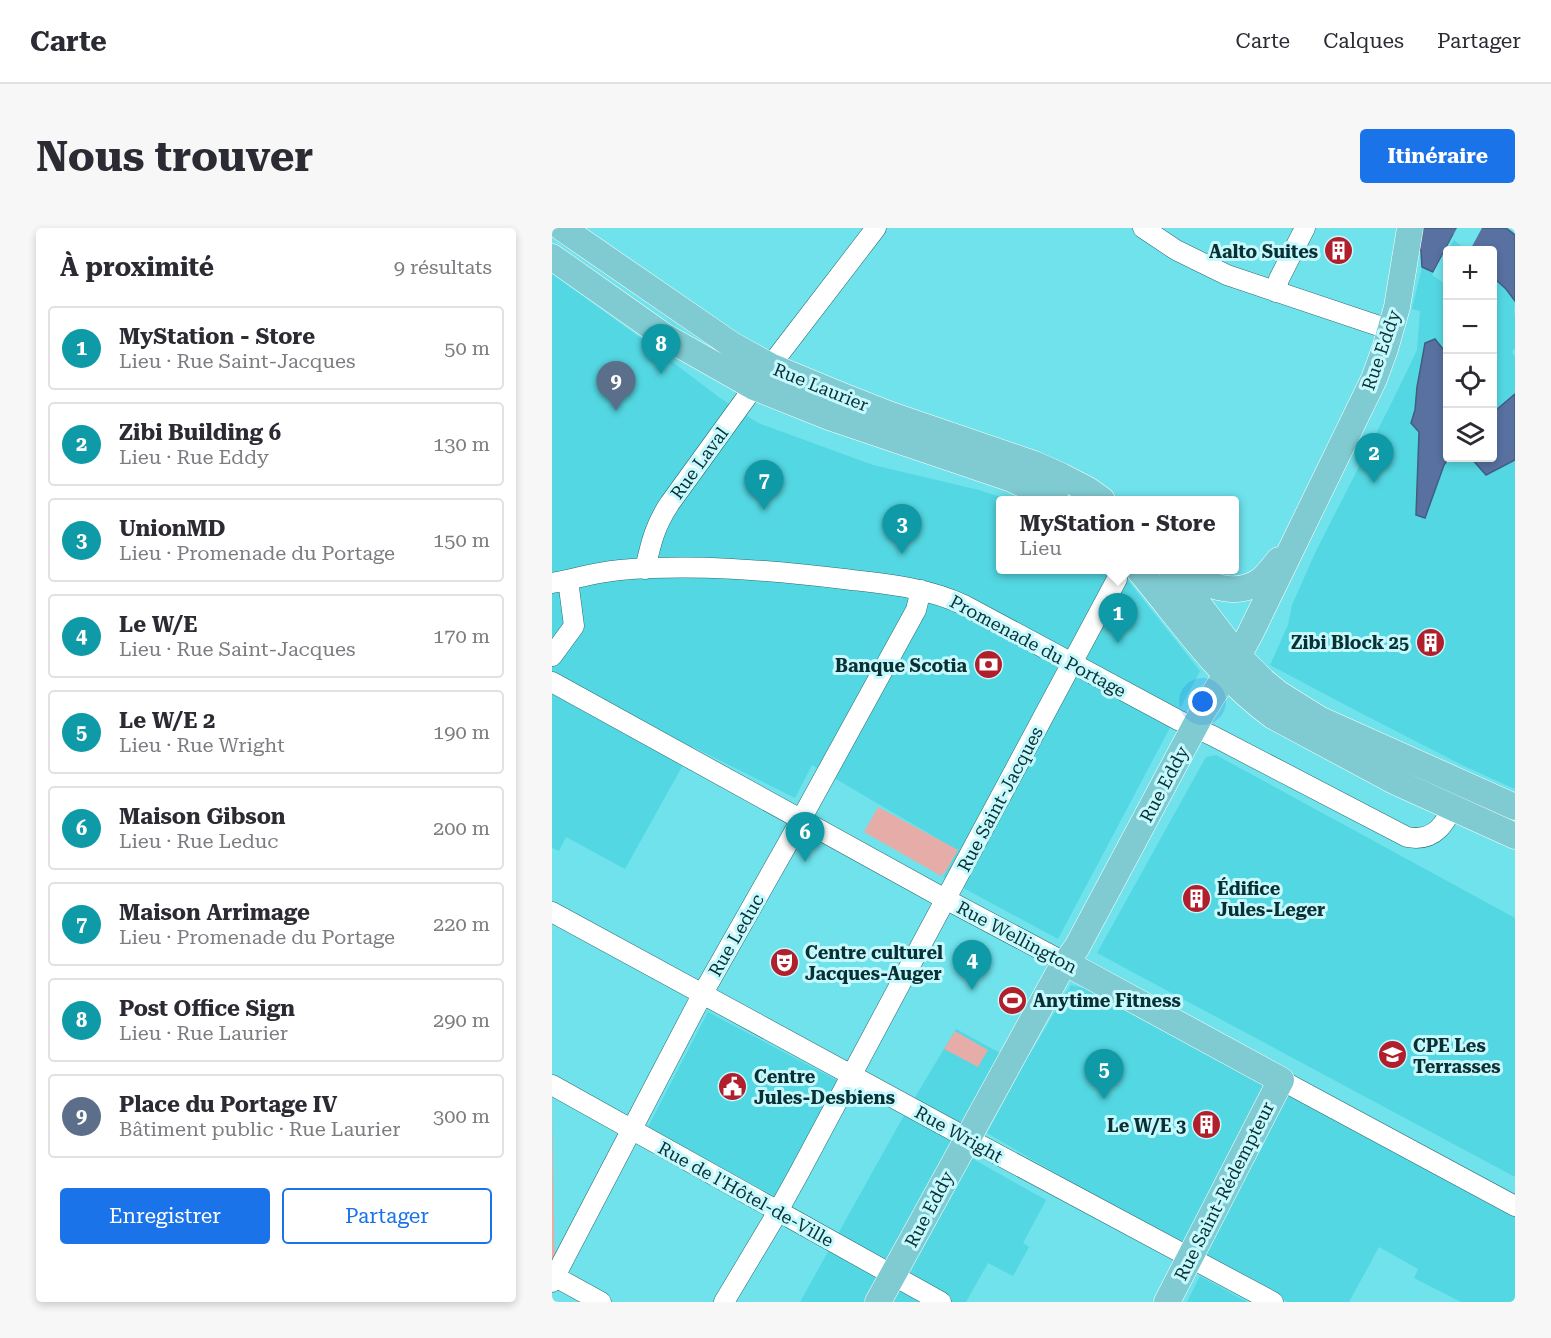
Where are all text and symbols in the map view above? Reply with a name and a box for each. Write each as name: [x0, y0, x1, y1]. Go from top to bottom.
text: Carte: [30, 25, 107, 58]
text: Carte: [1236, 29, 1290, 53]
text: Calques: [1323, 29, 1404, 53]
text: Partager: [1437, 29, 1521, 53]
button: Itinéraire: [1360, 129, 1515, 183]
text: Nous trouver: [36, 132, 313, 181]
building icon: Aalto Suites: [1323, 235, 1355, 267]
place label: Aalto Suites: [1209, 241, 1318, 262]
map controls: [1443, 246, 1497, 462]
button: +: [1443, 246, 1497, 300]
text: À proximité: [60, 252, 214, 282]
text: 9 résultats: [394, 255, 492, 279]
button: −: [1443, 300, 1497, 354]
street label: Rue Eddy: [1358, 307, 1405, 393]
text: MyStation - Store: [119, 324, 315, 349]
pin: 8: [642, 324, 680, 374]
text: 1: [76, 336, 87, 360]
text: 50 m: [444, 336, 490, 360]
text: Lieu · Rue Saint-Jacques: [119, 349, 355, 373]
button: locate: [1443, 354, 1497, 408]
street label: Rue Laurier: [770, 358, 872, 416]
pin: 9: [596, 362, 636, 411]
button: layers: [1443, 408, 1497, 462]
text: Zibi Building 6: [119, 420, 281, 445]
street label: Rue Laval: [666, 423, 732, 503]
text: 2: [76, 432, 87, 456]
text: 130 m: [433, 432, 490, 456]
pin: 2: [1354, 434, 1394, 483]
text: Lieu · Rue Eddy: [119, 445, 269, 469]
pin: 7: [744, 460, 784, 510]
popup: [996, 496, 1239, 574]
pin: 3: [882, 504, 922, 554]
text: MyStation - Store: [1019, 511, 1216, 536]
text: UnionMD: [119, 516, 226, 541]
text: 3: [76, 528, 87, 552]
text: 150 m: [433, 528, 490, 552]
text: Lieu: [1019, 536, 1062, 560]
text: Lieu · Promenade du Portage: [119, 541, 395, 565]
street label: Promenade du Portage: [946, 591, 1130, 701]
pin: 1: [1098, 594, 1138, 643]
text: Le W/E: [119, 612, 198, 637]
text: 4: [76, 624, 87, 648]
text: 170 m: [433, 624, 490, 648]
building icon: Zibi Block 25: [1414, 626, 1446, 658]
place label: Zibi Block 25: [1291, 632, 1409, 653]
text: Lieu · Rue Saint-Jacques: [119, 637, 355, 661]
bank icon: Banque Scotia: [972, 649, 1004, 681]
place label: Banque Scotia: [835, 655, 967, 676]
your location: [1188, 687, 1217, 716]
text: Le W/E 2: [119, 708, 215, 733]
text: 5: [76, 720, 87, 744]
text: 190 m: [433, 720, 490, 744]
street label: Rue Saint-Jacques: [953, 723, 1047, 875]
text: Lieu · Rue Wright: [119, 733, 285, 757]
street label: Rue Eddy: [1135, 742, 1193, 826]
text: Maison Gibson: [119, 804, 286, 829]
pin: 6: [786, 812, 824, 862]
text: 6: [76, 816, 87, 840]
text: 200 m: [433, 816, 490, 840]
text: Lieu · Rue Leduc: [119, 829, 278, 853]
place label: Édifice Jules-Leger: [1217, 877, 1325, 920]
building icon: Édifice Jules-Leger: [1180, 882, 1212, 914]
street label: Rue Leduc: [704, 890, 768, 980]
street label: Rue Wellington: [953, 896, 1081, 978]
text: Maison Arrimage: [119, 900, 310, 925]
text: 7: [76, 912, 87, 936]
text: 220 m: [433, 912, 490, 936]
text: Lieu · Promenade du Portage: [119, 925, 395, 949]
pin: 4: [952, 940, 992, 990]
place label: Centre culturel Jacques-Auger: [805, 942, 943, 984]
theatre icon: Centre culturel Jacques-Auger: [768, 946, 800, 978]
sports icon: Anytime Fitness: [996, 984, 1028, 1016]
place label: Anytime Fitness: [1033, 990, 1181, 1011]
text: Post Office Sign: [119, 996, 295, 1021]
text: 8: [76, 1008, 87, 1032]
text: 290 m: [433, 1008, 490, 1032]
text: Lieu · Rue Laurier: [119, 1021, 288, 1045]
place label: CPE Les Terrasses: [1413, 1035, 1501, 1077]
school or university icon: CPE Les Terrasses: [1376, 1039, 1408, 1071]
pin: 5: [1084, 1050, 1124, 1099]
place label: Centre Jules-Desbiens: [754, 1066, 895, 1108]
public building icon: Centre Jules-Desbiens: [717, 1070, 749, 1102]
text: Place du Portage IV: [119, 1092, 337, 1117]
street label: Rue Saint-Rédempteur: [1170, 1098, 1278, 1284]
street label: Rue Wright: [911, 1101, 1007, 1167]
text: 9: [76, 1104, 87, 1128]
text: 300 m: [433, 1104, 490, 1128]
building icon: Le W/E 3: [1191, 1109, 1223, 1141]
place label: Le W/E 3: [1107, 1115, 1186, 1136]
text: Bâtiment public · Rue Laurier: [119, 1117, 400, 1141]
street label: Rue de l'Hôtel-de-Ville: [655, 1137, 837, 1251]
street label: Rue Eddy: [900, 1167, 958, 1251]
button: Enregistrer: [60, 1188, 270, 1244]
button: Partager: [282, 1188, 492, 1244]

